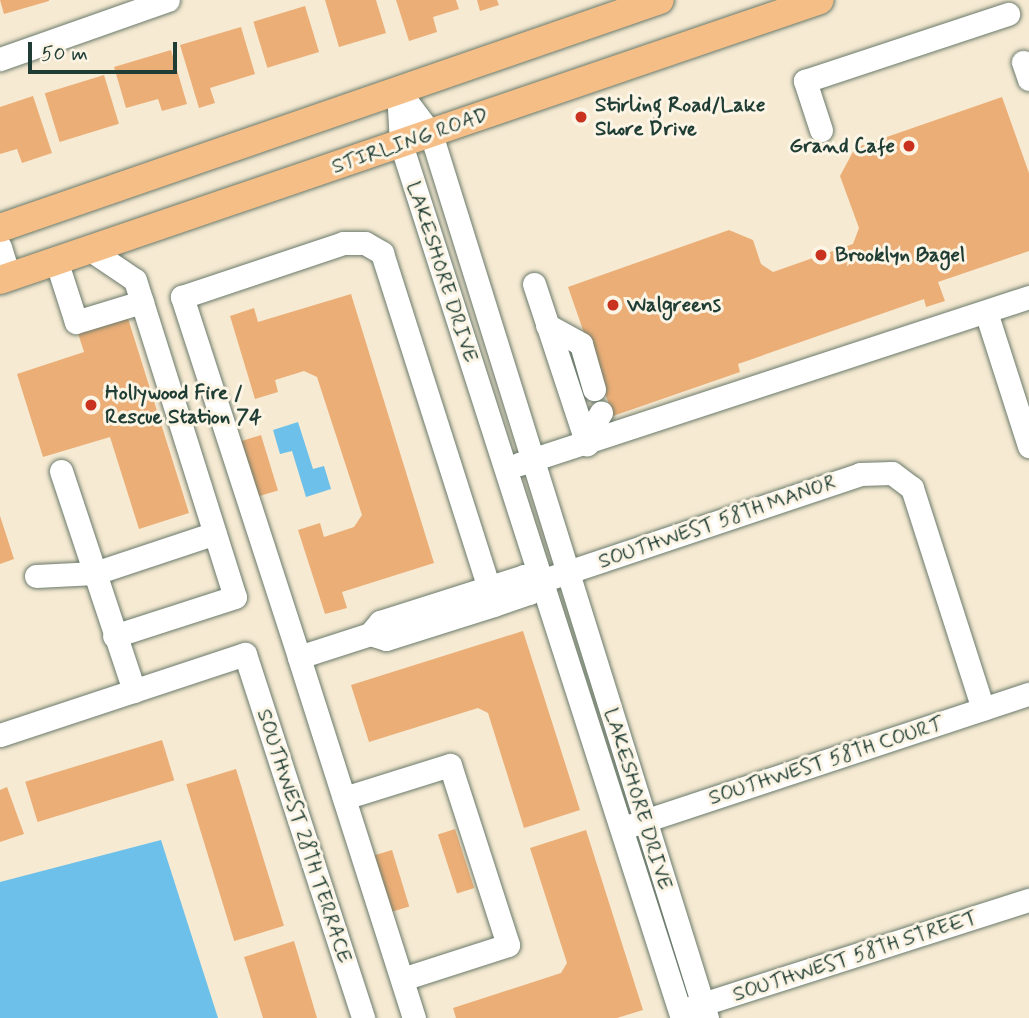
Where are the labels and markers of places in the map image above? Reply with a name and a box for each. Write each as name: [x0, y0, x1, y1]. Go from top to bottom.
place label: Stirling Road/Lake Shore Drive: [595, 92, 764, 142]
marker: Stirling Road/Lake Shore Drive: [573, 109, 589, 125]
place label: Grand Cafe: [785, 133, 895, 159]
marker: Grand Cafe: [901, 138, 917, 154]
place label: Brooklyn Bagel: [835, 242, 963, 268]
marker: Brooklyn Bagel: [813, 247, 829, 263]
place label: Walgreens: [627, 292, 721, 318]
marker: Walgreens: [605, 297, 621, 313]
place label: Hollywood Fire / Rescue Station 74: [105, 380, 261, 430]
marker: Hollywood Fire / Rescue Station 74: [83, 397, 99, 413]

